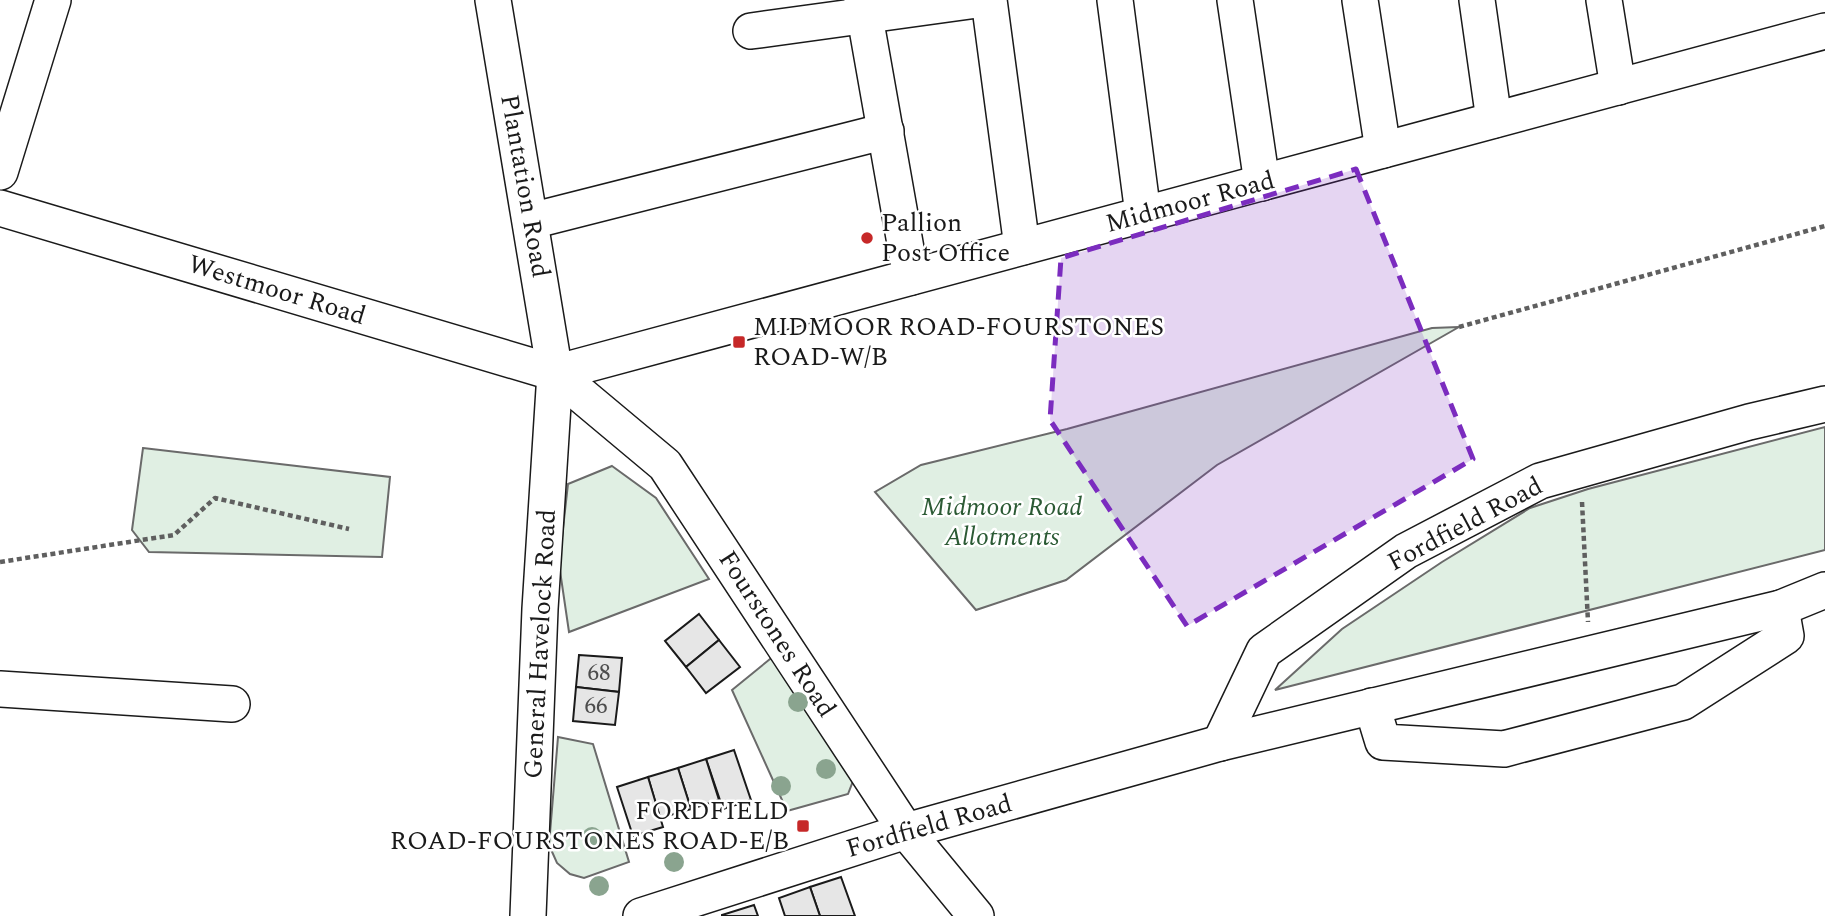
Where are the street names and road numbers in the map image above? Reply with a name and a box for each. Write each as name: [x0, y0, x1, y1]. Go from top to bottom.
street label: Plantation Road: [489, 91, 561, 281]
street label: Midmoor Road: [1101, 160, 1279, 244]
street label: Westmoor Road: [183, 244, 371, 336]
street label: Fordfield Road: [1380, 466, 1550, 582]
street label: General Havelock Road: [513, 508, 567, 780]
street label: Fourstones Road: [708, 542, 846, 726]
street label: Fordfield Road: [841, 783, 1017, 869]

